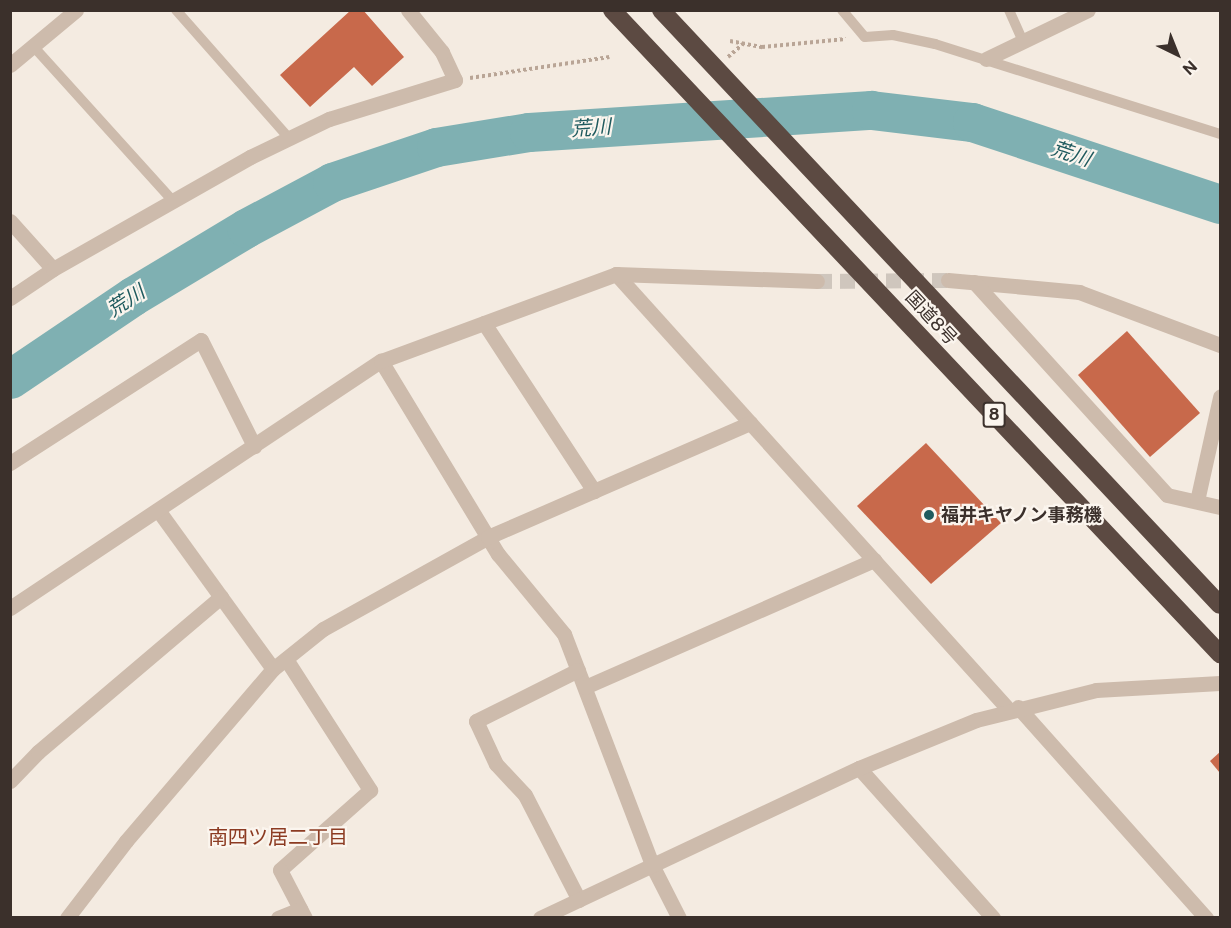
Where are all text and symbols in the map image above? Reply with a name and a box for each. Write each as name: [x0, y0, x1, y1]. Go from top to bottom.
north arrow: [1147, 24, 1207, 84]
text: N: [1179, 56, 1201, 79]
water label: 荒川: [570, 115, 612, 141]
water label: 荒川: [1048, 136, 1094, 172]
water label: 荒川: [103, 280, 149, 322]
street label: 国道8号: [901, 287, 961, 349]
road number: 8: [982, 402, 1006, 428]
place label: 福井キヤノン事務機: [941, 504, 1103, 526]
marker: 福井キヤノン事務機: [922, 508, 936, 522]
district label: 南四ツ居二丁目: [208, 825, 348, 849]

